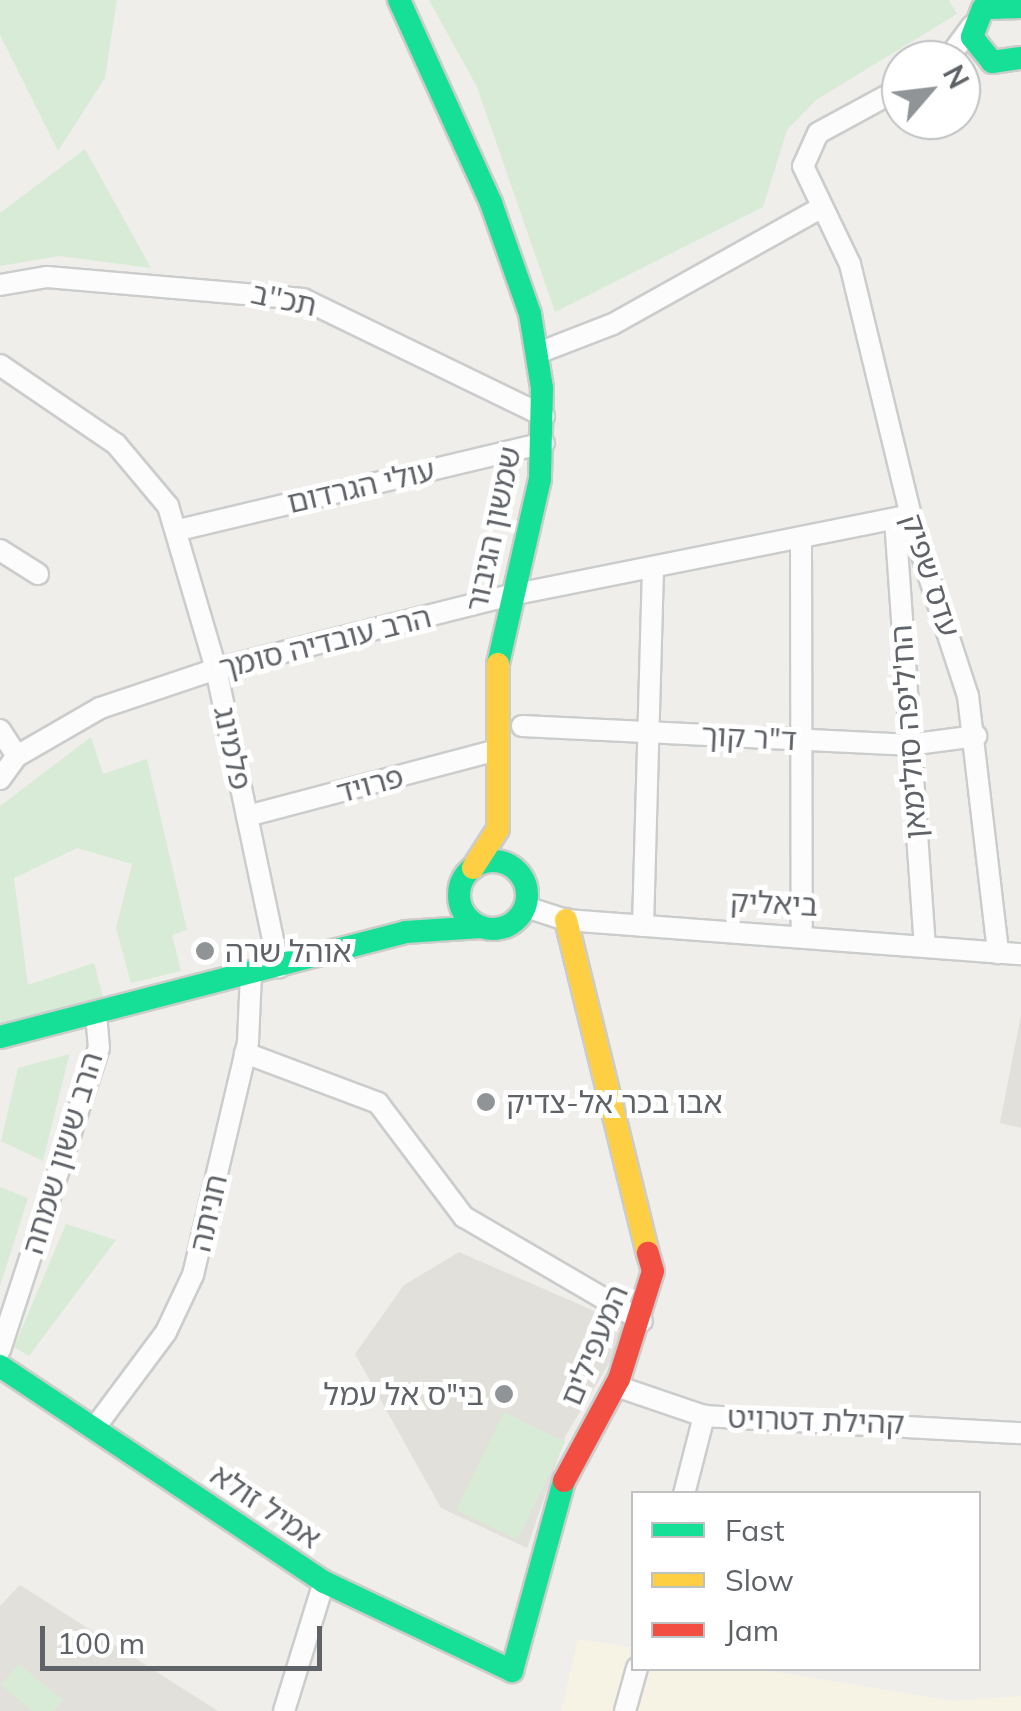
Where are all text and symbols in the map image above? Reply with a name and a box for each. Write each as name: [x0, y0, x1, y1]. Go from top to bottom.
north arrow: [881, 40, 981, 140]
text: N: [936, 59, 977, 94]
street label: תכ''ב: [248, 275, 320, 323]
street label: שמשון הגיבור: [458, 443, 528, 615]
street label: עולי הגרדום: [284, 452, 438, 520]
street label: עדס שפיק: [894, 509, 968, 641]
street label: הרב עובדיה סומך: [215, 598, 435, 686]
street label: הח'ליפה סולימאן: [883, 623, 933, 841]
street label: פלמינג: [207, 703, 259, 793]
street label: ד"ר קוך: [700, 717, 798, 757]
street label: פרויד: [333, 758, 407, 810]
street label: ביאליק: [729, 883, 819, 923]
place label: אוהל שרה: [225, 933, 351, 969]
marker: אוהל שרה: [194, 940, 216, 962]
street label: הרב ששון שמחה: [14, 1048, 110, 1258]
place label: אבו בכר אל-צדיק: [506, 1084, 722, 1120]
marker: אבו בכר אל-צדיק: [475, 1091, 497, 1113]
street label: חניתה: [182, 1171, 234, 1255]
street label: המעפילים: [553, 1279, 635, 1411]
place label: בי"ס אל עמל: [324, 1376, 484, 1412]
marker: בי"ס אל עמל: [493, 1383, 515, 1405]
street label: קהילת דטרויט: [727, 1399, 905, 1441]
street label: אמיל זולא: [204, 1456, 328, 1556]
legend: [631, 1491, 981, 1671]
text: Fast: [725, 1511, 785, 1549]
text: Slow: [725, 1561, 794, 1599]
scale bar: [45, 1606, 328, 1668]
text: Jam: [725, 1611, 779, 1649]
text: 100 m: [57, 1624, 145, 1662]

